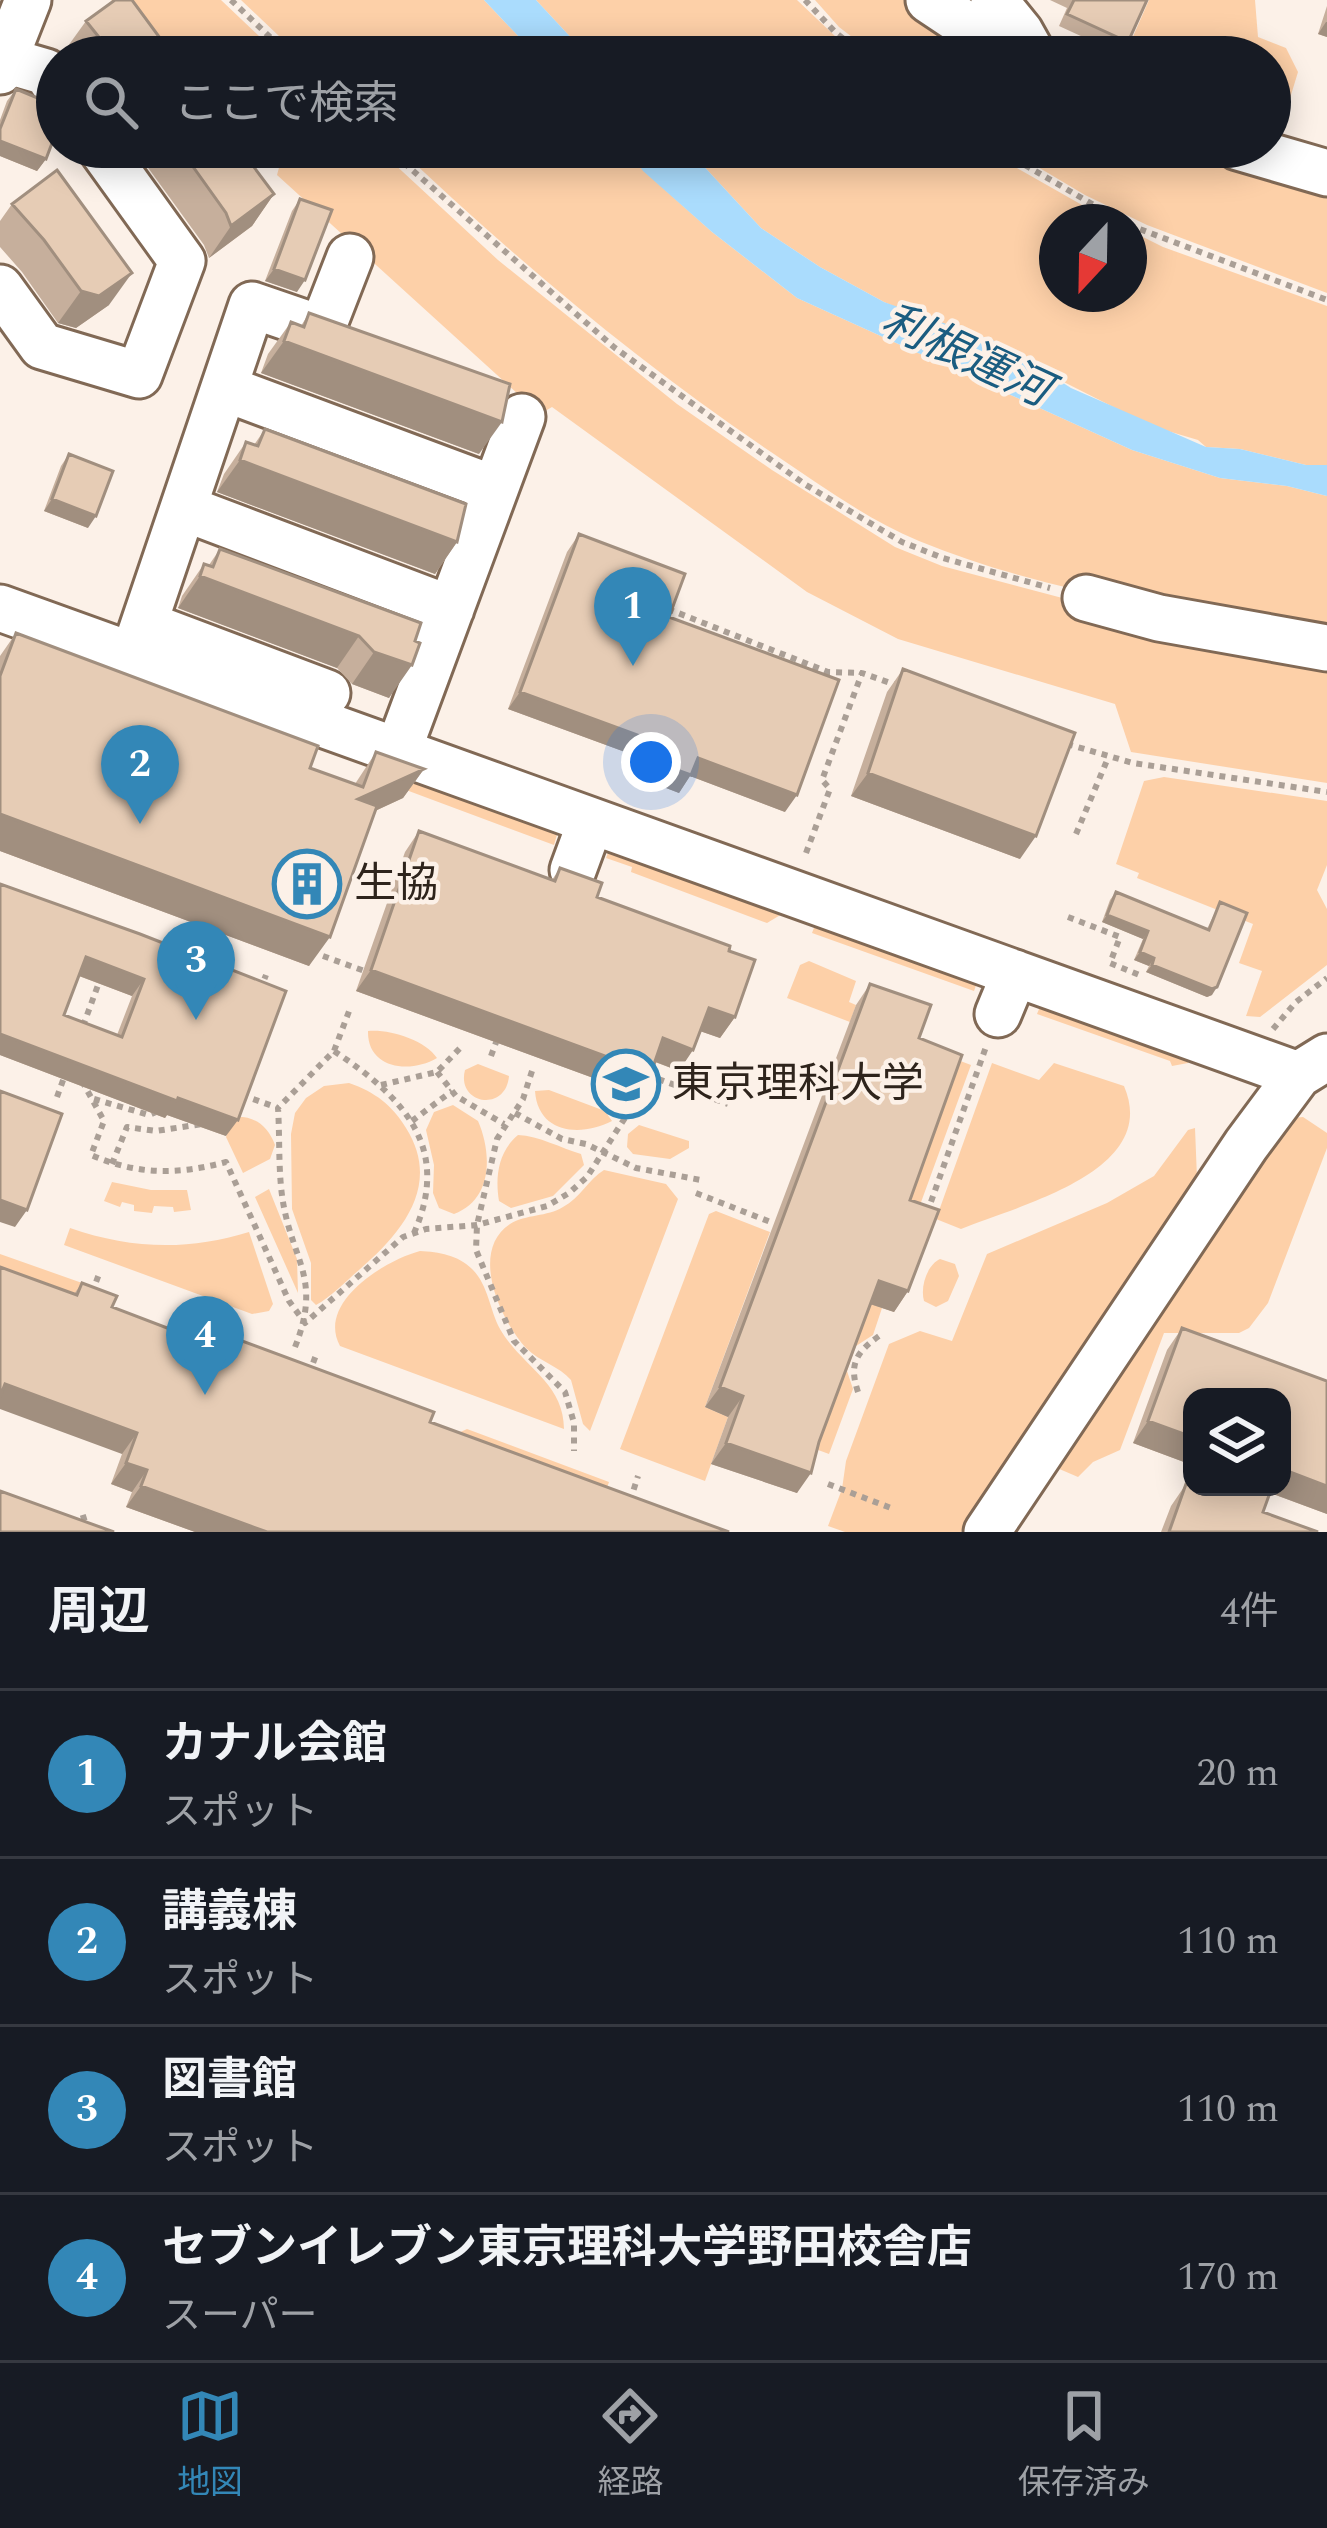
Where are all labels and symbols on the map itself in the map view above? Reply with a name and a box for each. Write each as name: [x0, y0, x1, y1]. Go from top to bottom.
north arrow: [1039, 204, 1147, 312]
water label: 利根運河: [870, 287, 1069, 429]
pin: 1: [594, 567, 672, 666]
pin: 2: [101, 725, 179, 824]
your location: [621, 732, 681, 792]
building icon: 生協: [272, 849, 342, 919]
place label: 生協: [354, 853, 438, 916]
pin: 3: [157, 921, 235, 1020]
school or university icon: 東京理科大学: [591, 1049, 661, 1119]
place label: 東京理科大学: [672, 1053, 924, 1116]
pin: 4: [166, 1296, 244, 1395]

